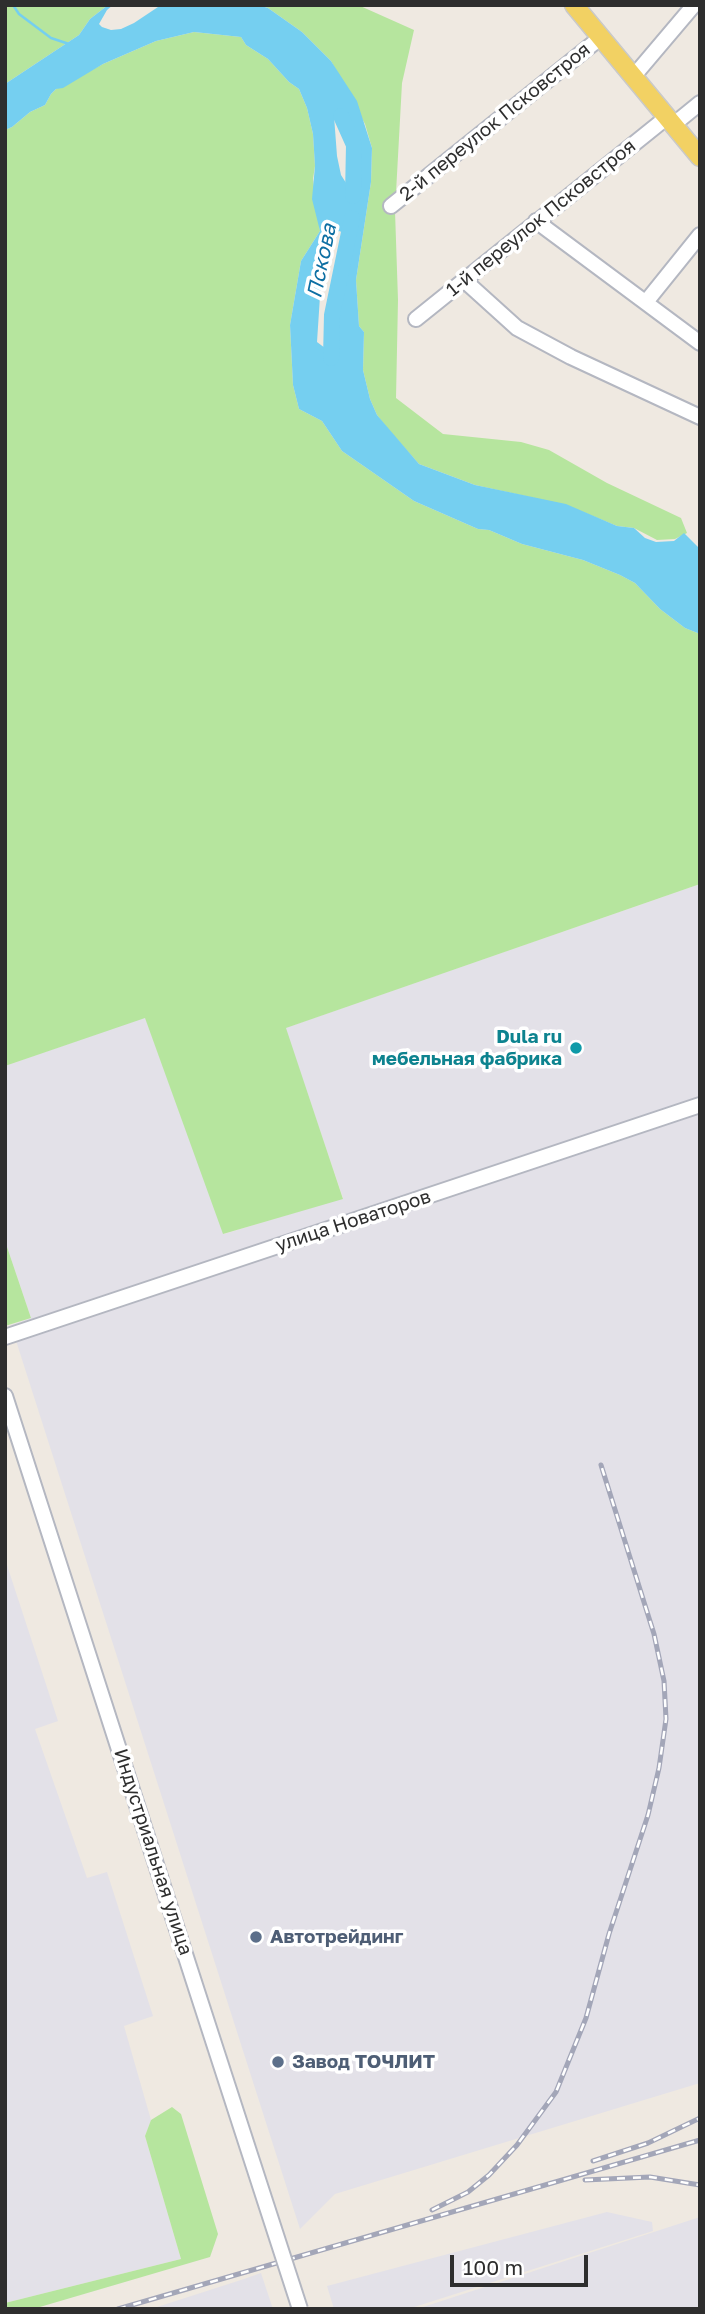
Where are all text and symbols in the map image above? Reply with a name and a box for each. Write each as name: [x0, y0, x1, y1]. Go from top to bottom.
street label: 2-й переулок Псковстроя: [395, 38, 595, 206]
street label: 1-й переулок Псковстроя: [442, 135, 640, 301]
water label: Пскова: [302, 222, 342, 300]
place label: Dula ru мебельная фабрика: [372, 1026, 562, 1070]
marker: Dula ru мебельная фабрика: [568, 1040, 584, 1056]
street label: улица Новаторов: [272, 1185, 434, 1257]
street label: Индустриальная улица: [109, 1746, 197, 1958]
place label: Автотрейдинг: [270, 1926, 403, 1948]
marker: Автотрейдинг: [248, 1929, 264, 1945]
place label: Завод ТОЧЛИТ: [292, 2051, 435, 2073]
marker: Завод ТОЧЛИТ: [270, 2054, 286, 2070]
scale bar: [453, 2240, 591, 2284]
text: 100 m: [463, 2254, 523, 2280]

